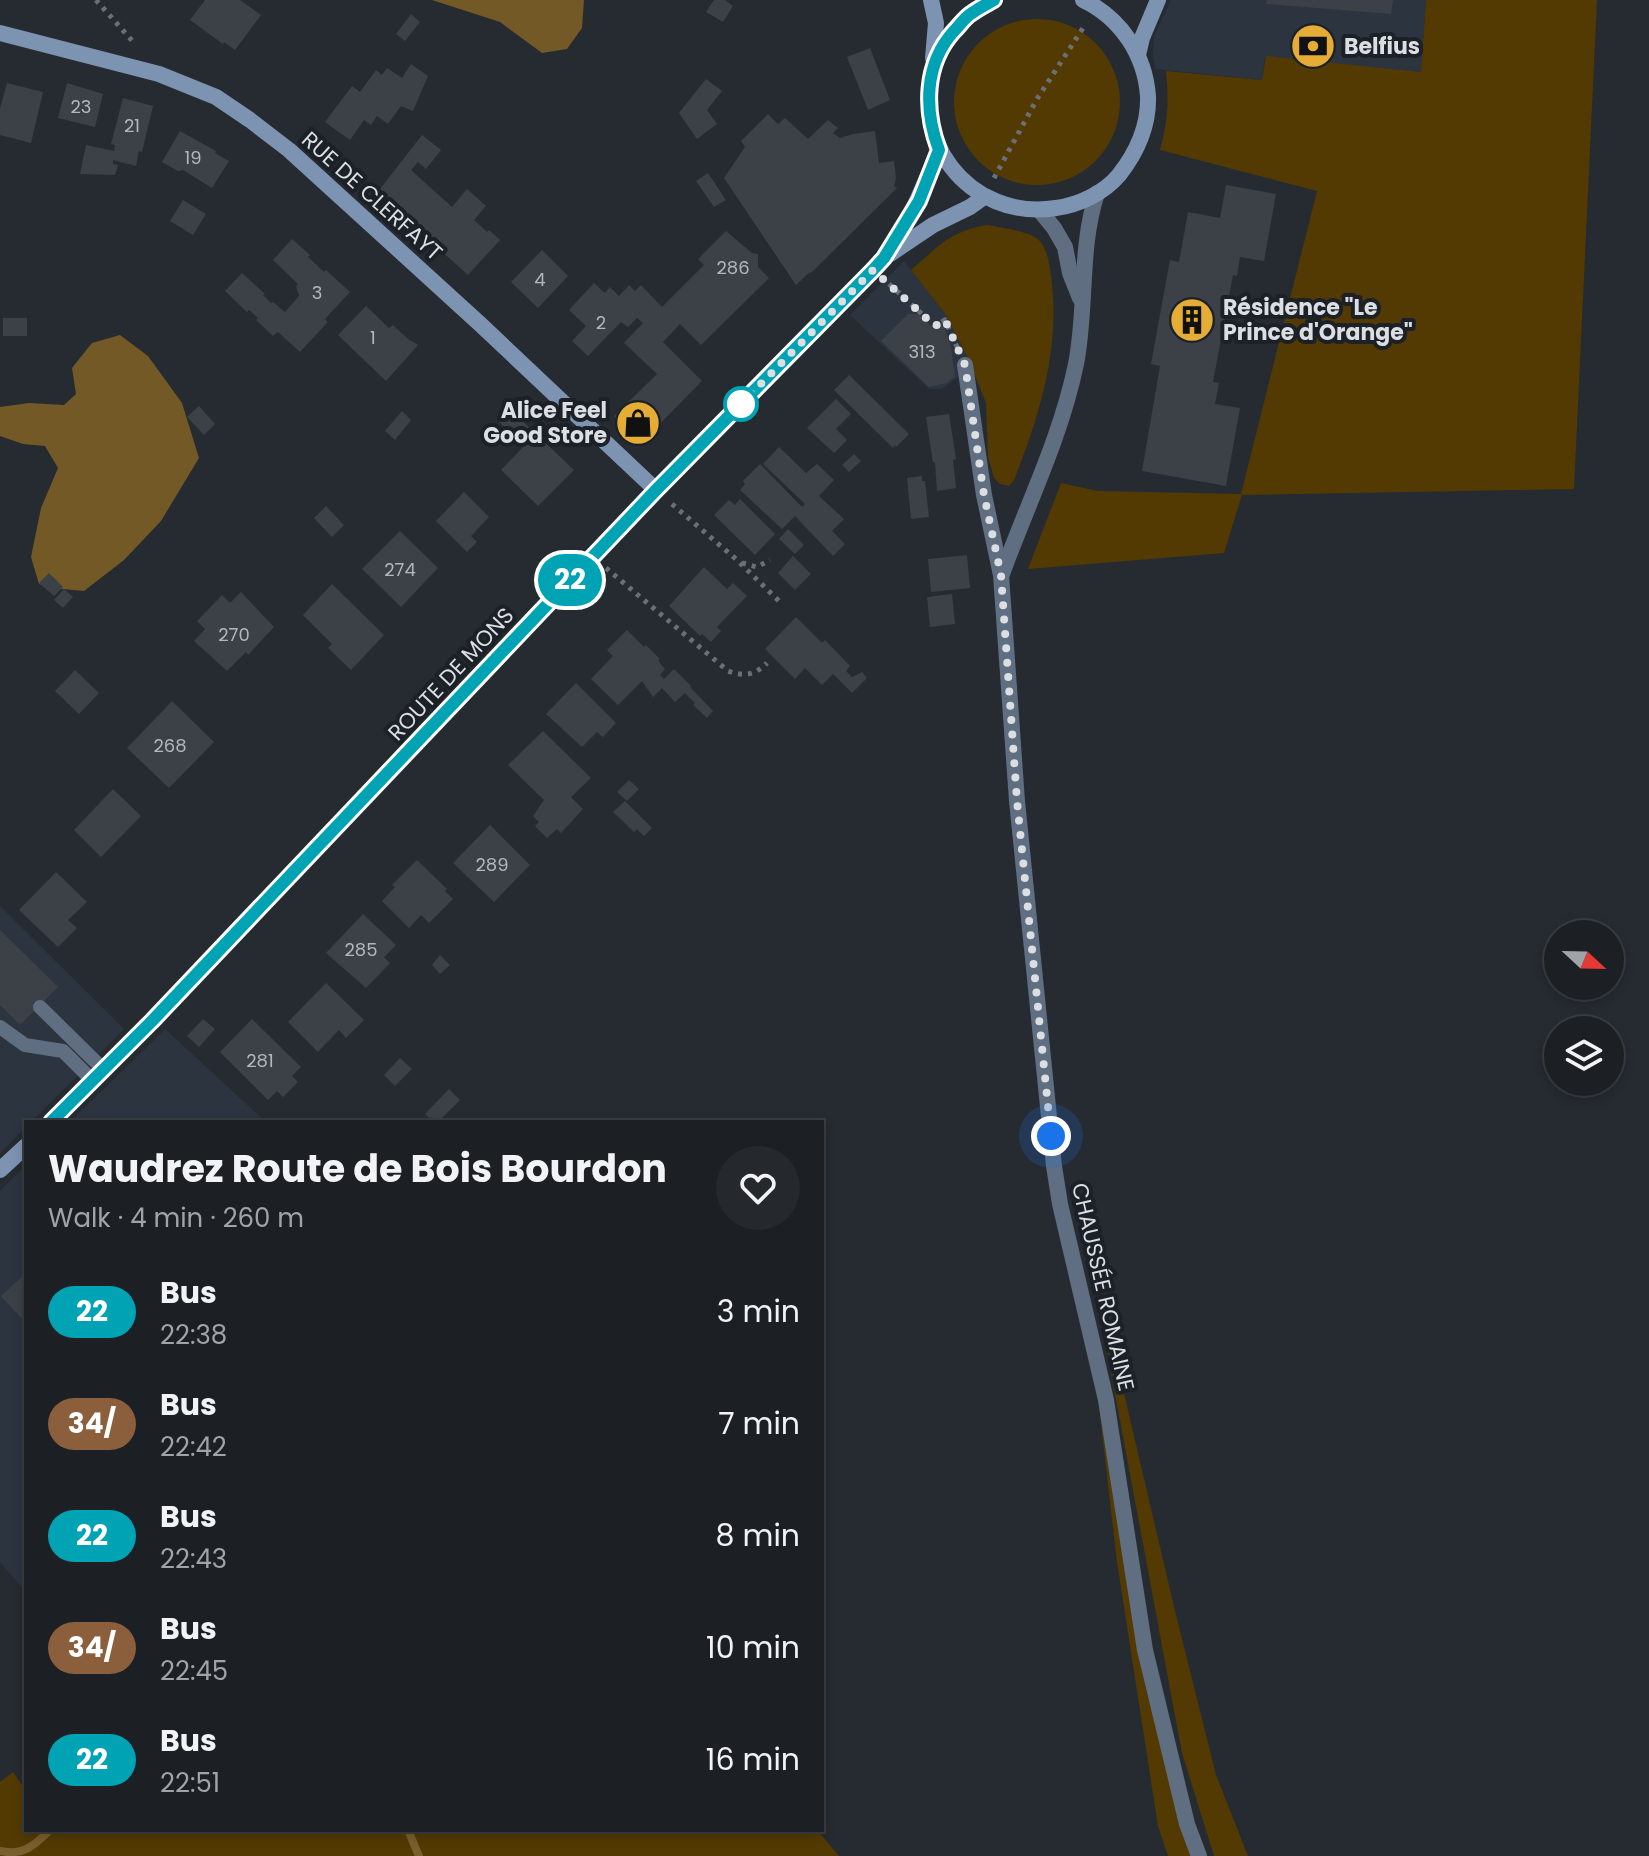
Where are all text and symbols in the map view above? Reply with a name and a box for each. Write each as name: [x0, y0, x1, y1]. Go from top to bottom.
bank icon: Belfius: [1289, 22, 1337, 70]
place label: Belfius: [1344, 31, 1420, 62]
house number: 23: [71, 94, 91, 119]
house number: 21: [124, 113, 140, 138]
street label: RUE DE CLERFAYT: [295, 124, 449, 268]
house number: 19: [184, 145, 202, 170]
house number: 286: [716, 255, 750, 280]
house number: 4: [534, 267, 546, 292]
house number: 3: [312, 280, 322, 305]
place label: Résidence "Le Prince d'Orange": [1223, 292, 1413, 348]
building icon: Résidence "Le Prince d'Orange": [1168, 296, 1216, 344]
house number: 2: [596, 310, 606, 335]
house number: 1: [370, 325, 376, 350]
house number: 313: [909, 339, 935, 364]
unlabelled marker: [724, 387, 758, 421]
place label: Alice Feel Good Store: [483, 395, 607, 451]
shop icon: Alice Feel Good Store: [614, 399, 662, 447]
line badge: 22: [534, 554, 606, 606]
house number: 274: [384, 557, 416, 582]
text: 22: [554, 560, 586, 599]
street label: ROUTE DE MONS: [381, 601, 521, 747]
house number: 270: [218, 622, 250, 647]
house number: 268: [153, 733, 187, 758]
house number: 289: [475, 852, 509, 877]
north arrow: [1544, 920, 1624, 1000]
map controls: [1544, 920, 1624, 1096]
house number: 285: [344, 937, 378, 962]
button: layers: [1544, 1016, 1624, 1096]
house number: 281: [246, 1048, 274, 1073]
your location: [1031, 1116, 1071, 1156]
text: Waudrez Route de Bois Bourdon: [48, 1142, 667, 1195]
button: heart: [716, 1146, 800, 1230]
street label: CHAUSSÉE ROMAINE: [1064, 1180, 1142, 1394]
text: Walk · 4 min · 260 m: [48, 1200, 304, 1236]
text: Bus: [160, 1271, 217, 1314]
text: 3 min: [717, 1290, 800, 1333]
text: 22: [76, 1292, 108, 1331]
text: 22:38: [160, 1317, 227, 1353]
text: Bus: [160, 1383, 217, 1426]
text: 7 min: [718, 1402, 800, 1445]
text: 34/: [68, 1404, 116, 1443]
text: 22:42: [160, 1429, 227, 1465]
text: Bus: [160, 1495, 217, 1538]
text: 8 min: [716, 1514, 800, 1557]
text: 22: [76, 1516, 108, 1555]
text: 22:43: [160, 1541, 227, 1577]
text: Bus: [160, 1607, 217, 1650]
text: 10 min: [706, 1626, 800, 1669]
text: 34/: [68, 1628, 116, 1667]
text: 22:45: [160, 1653, 228, 1689]
text: Bus: [160, 1719, 217, 1762]
text: 16 min: [706, 1738, 800, 1781]
text: 22: [76, 1740, 108, 1779]
text: 22:51: [160, 1765, 220, 1801]

